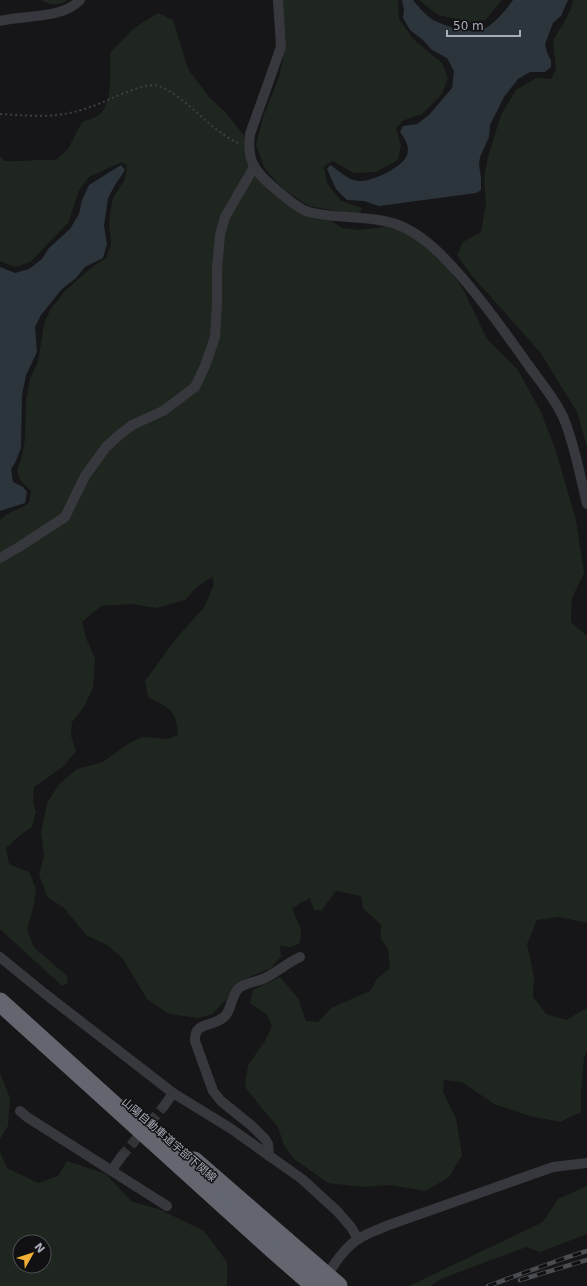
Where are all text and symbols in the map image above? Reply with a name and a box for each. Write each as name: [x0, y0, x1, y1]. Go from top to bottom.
scale bar: [447, 12, 520, 38]
text: 50 m: [453, 19, 484, 33]
street label: 山陽自動車道宇部下関線: [119, 1095, 219, 1185]
north arrow: [12, 1234, 52, 1274]
text: N: [31, 1240, 47, 1256]

